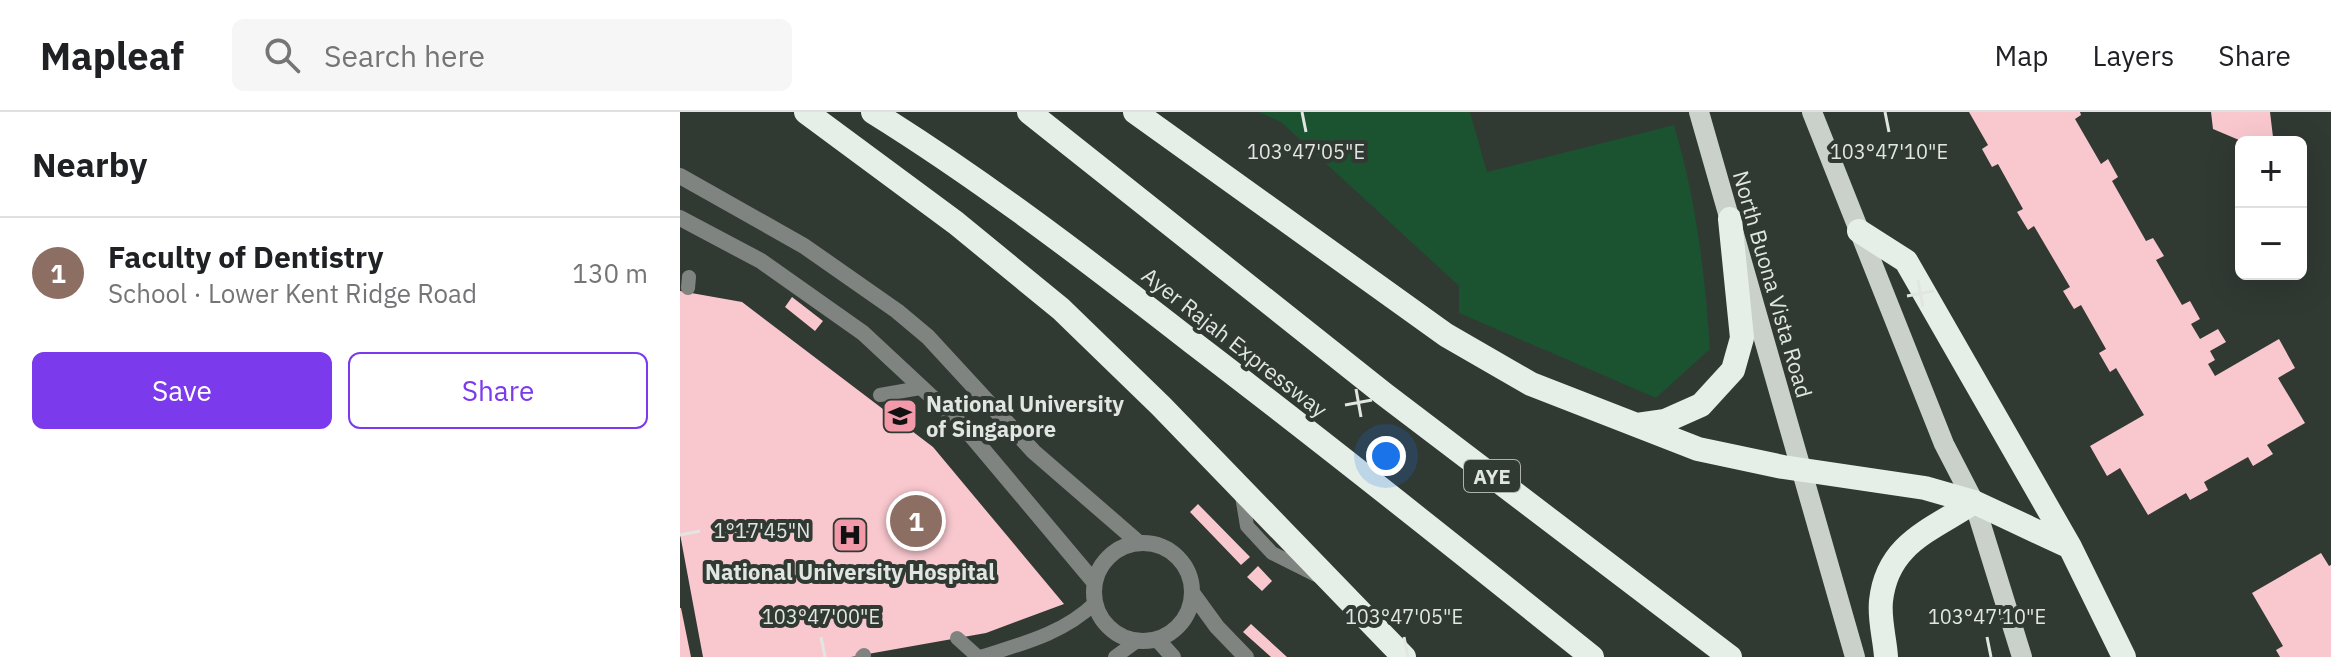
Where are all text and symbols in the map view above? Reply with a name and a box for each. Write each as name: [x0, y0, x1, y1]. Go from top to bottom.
search box: [232, 19, 792, 91]
text: Mapleaf: [40, 31, 184, 80]
icon: search: [260, 33, 304, 77]
text: Search here: [324, 36, 485, 75]
text: Map: [1994, 37, 2048, 74]
text: Layers: [2092, 37, 2174, 74]
text: Share: [2218, 37, 2291, 74]
map controls: [2235, 136, 2307, 280]
button: +: [2235, 136, 2307, 208]
text: 103°47'05"E: [1247, 138, 1365, 165]
text: 103°47'10"E: [1830, 138, 1948, 165]
text: Nearby: [32, 142, 147, 186]
street label: North Buona Vista Road: [1727, 167, 1819, 401]
button: −: [2235, 208, 2307, 280]
text: Faculty of Dentistry: [108, 237, 383, 276]
text: 1: [50, 256, 66, 290]
text: 130 m: [572, 256, 648, 290]
street label: Ayer Rajah Expressway: [1136, 260, 1334, 424]
text: School · Lower Kent Ridge Road: [108, 276, 477, 310]
button: Save: [32, 352, 332, 429]
button: Share: [348, 352, 648, 429]
place label: National University of Singapore: [926, 389, 1124, 443]
school or university icon: National University of Singapore: [881, 397, 919, 435]
your location: [1366, 436, 1406, 476]
road number: AYE: [1464, 460, 1520, 492]
pin: 1: [890, 491, 942, 551]
hospital icon: National University Hospital: [831, 516, 869, 554]
text: 1°17'45"N: [714, 517, 810, 544]
place label: National University Hospital: [705, 557, 995, 586]
text: 103°47'00"E: [762, 603, 880, 630]
text: 103°47'05"E: [1345, 603, 1463, 630]
text: 103°47'10"E: [1928, 603, 2046, 630]

